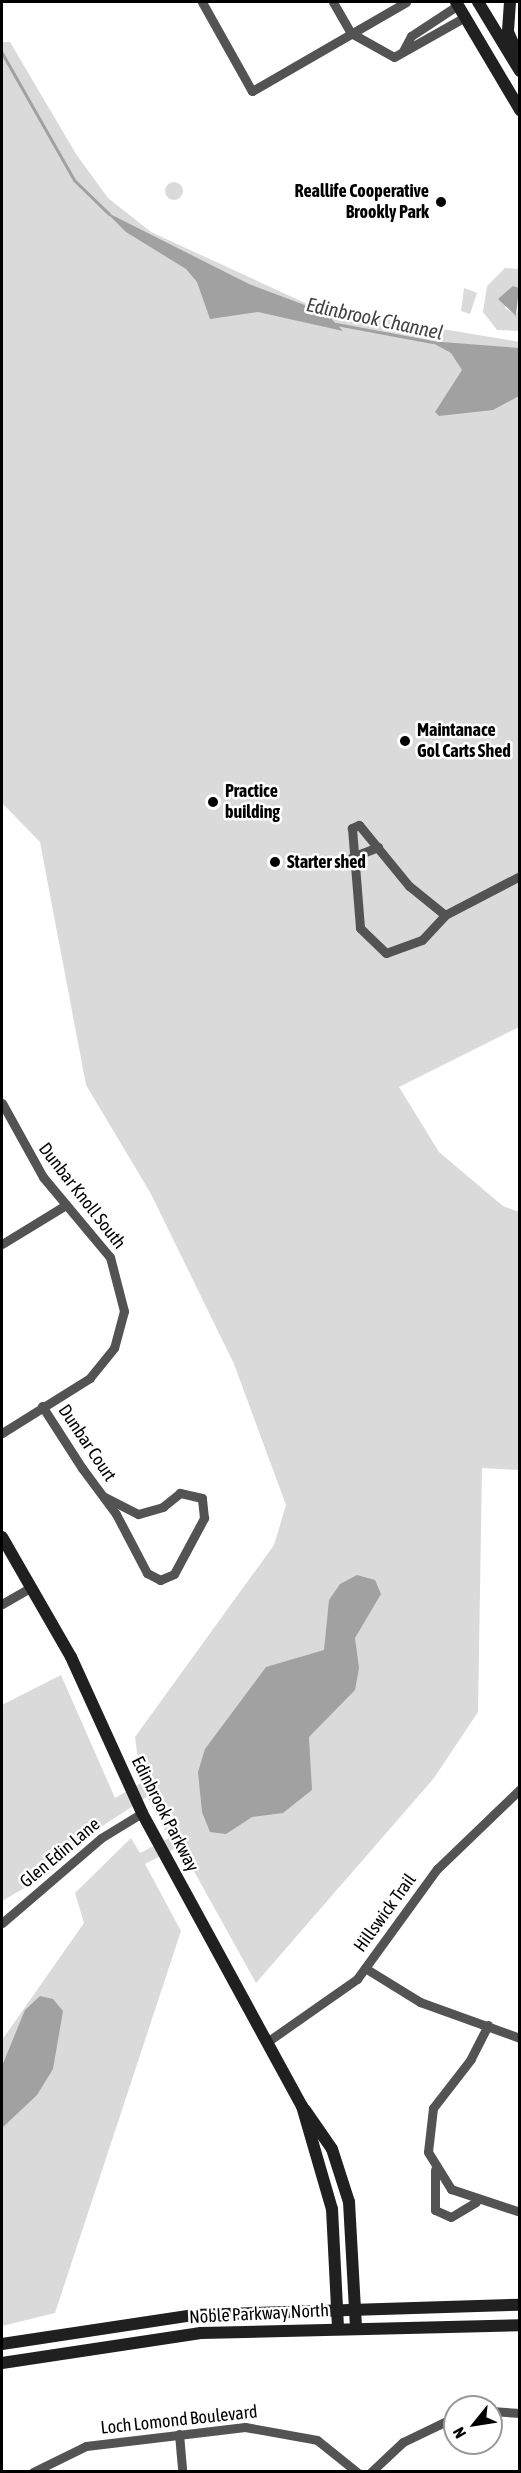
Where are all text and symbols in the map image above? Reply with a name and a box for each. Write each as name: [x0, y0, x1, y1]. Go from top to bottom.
place label: Reallife Cooperative Brookly Park: [294, 181, 429, 224]
marker: Reallife Cooperative Brookly Park: [434, 195, 448, 209]
water label: Edinbrook Channel: [304, 292, 446, 344]
place label: Maintanace Gol Carts Shed: [417, 720, 511, 762]
marker: Maintanace Gol Carts Shed: [398, 734, 412, 748]
place label: Practice building: [225, 781, 280, 824]
marker: Practice building: [206, 795, 220, 809]
place label: Starter shed: [287, 851, 366, 873]
marker: Starter shed: [268, 855, 282, 869]
street label: Dunbar Knoll South: [34, 1139, 130, 1253]
street label: Dunbar Court: [54, 1401, 120, 1485]
street label: Edinbrook Parkway: [127, 1753, 203, 1875]
street label: Glen Edin Lane: [16, 1813, 104, 1893]
street label: Hillswick Trail: [349, 1870, 421, 1956]
street label: Noble Parkway North: [189, 2300, 329, 2328]
north arrow: [443, 2395, 503, 2455]
street label: Loch Lomond Boulevard: [100, 2401, 258, 2439]
text: N: [449, 2424, 469, 2442]

